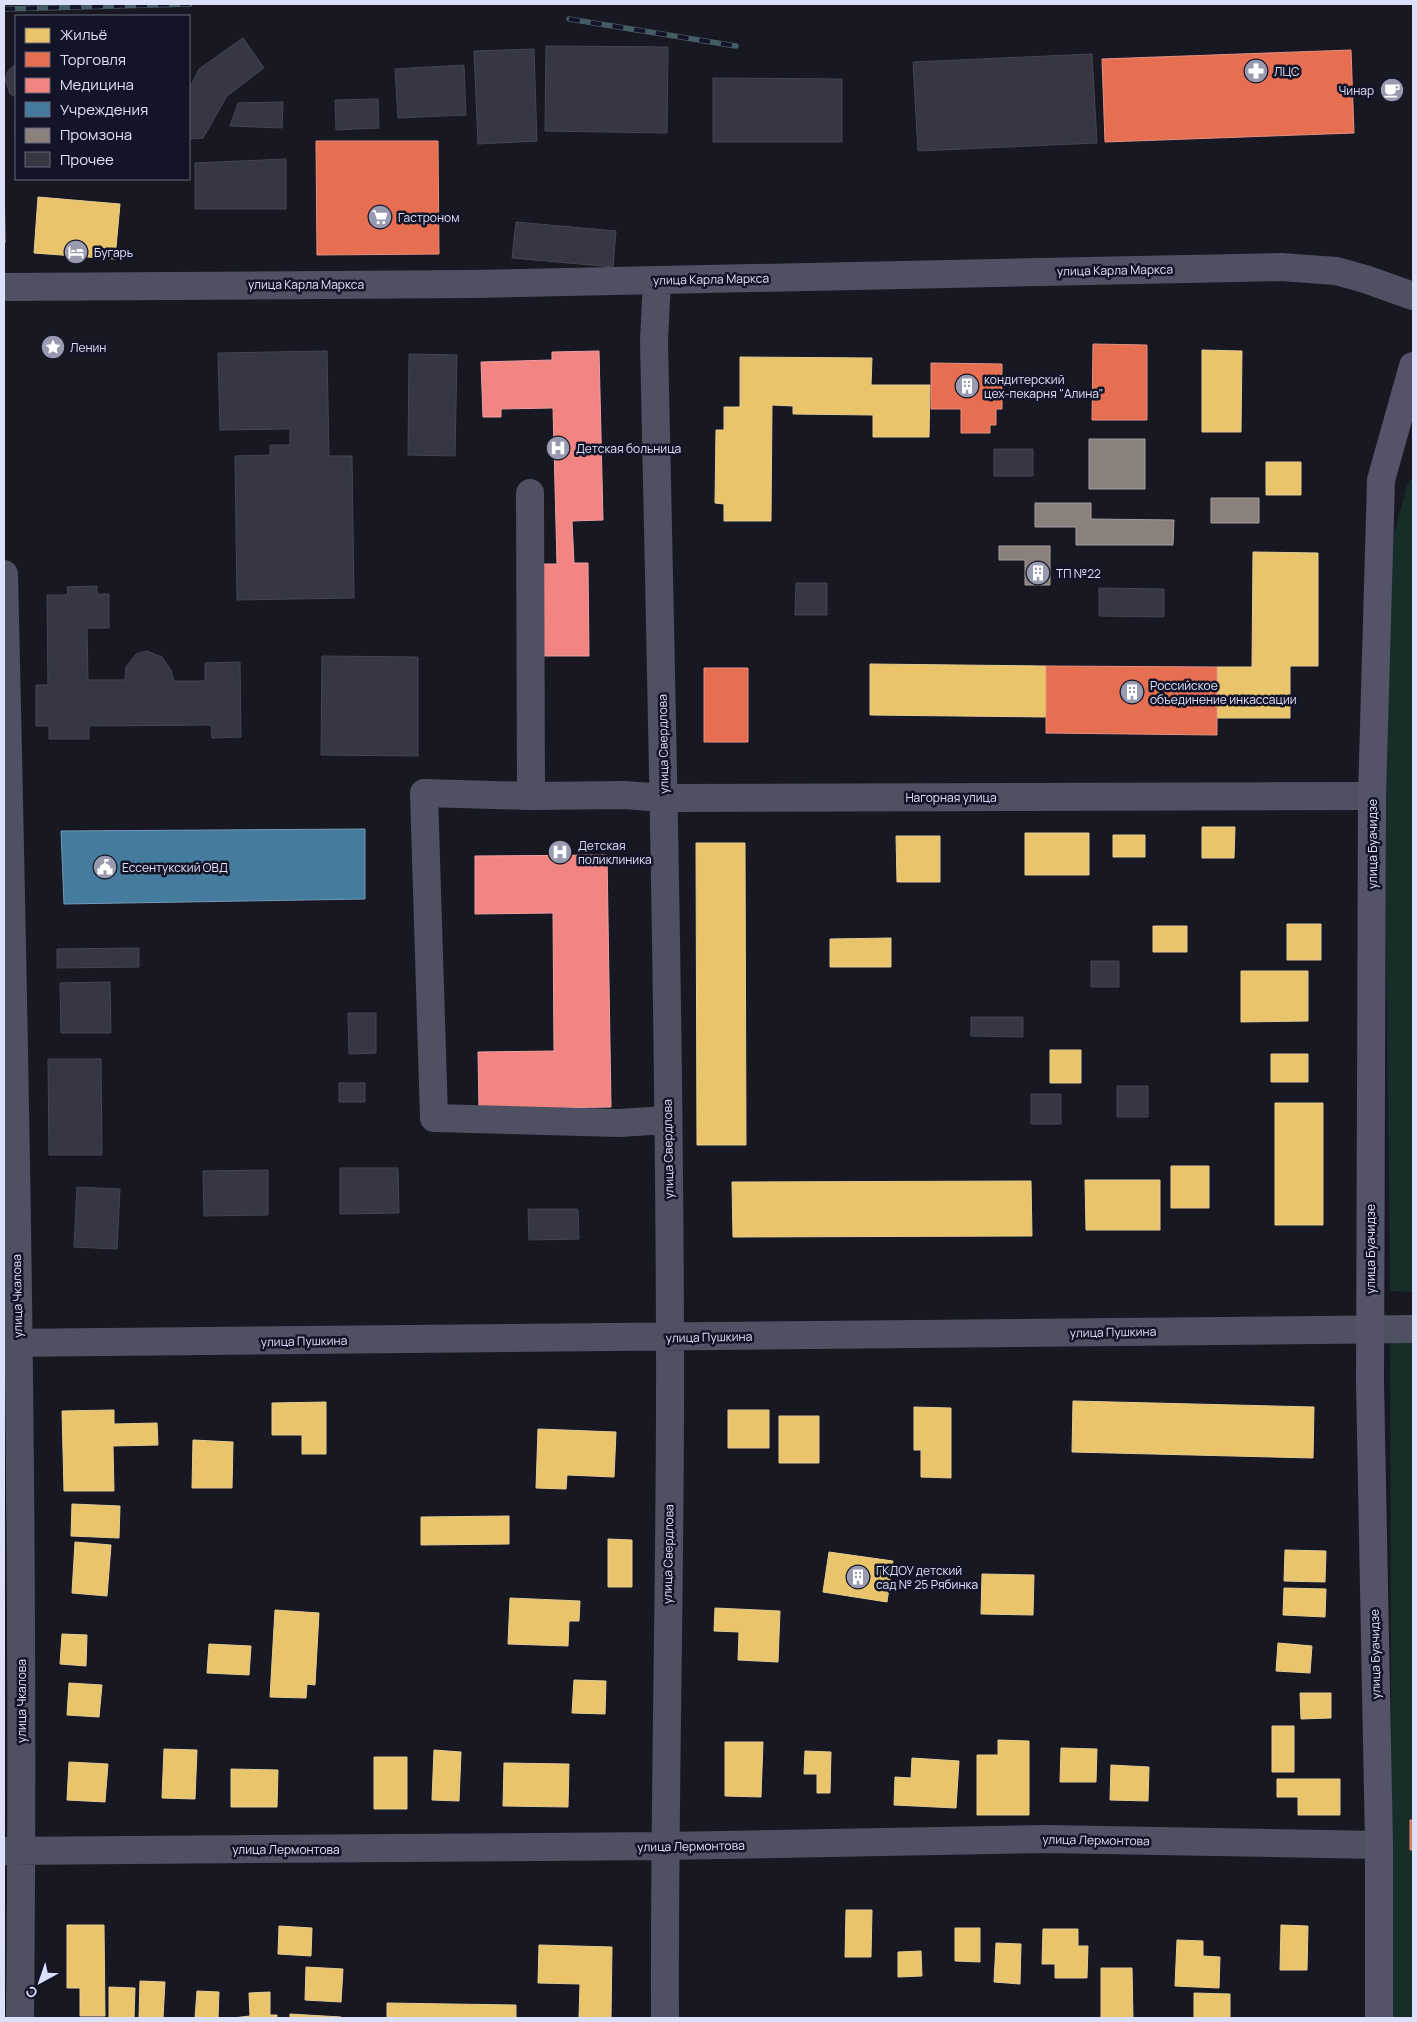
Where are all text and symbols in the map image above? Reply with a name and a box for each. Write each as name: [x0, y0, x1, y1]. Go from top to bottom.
legend: [15, 15, 190, 180]
text: Жильё: [60, 24, 108, 45]
text: Торговля: [60, 49, 126, 70]
pharmacy icon: ЛЦС: [1243, 58, 1269, 84]
place label: ЛЦС: [1274, 63, 1300, 80]
text: Медицина: [60, 74, 134, 95]
cafe icon: Чинар: [1379, 77, 1405, 103]
place label: Чинар: [1339, 82, 1374, 99]
text: Учреждения: [60, 99, 148, 120]
text: Промзона: [60, 124, 132, 145]
text: Прочее: [60, 149, 114, 170]
supermarket icon: Гастроном: [367, 204, 393, 230]
place label: Гастроном: [398, 209, 459, 226]
hotel icon: Бугарь: [63, 239, 89, 265]
place label: Бугарь: [94, 244, 133, 261]
street label: улица Карла Маркса: [1057, 260, 1173, 280]
street label: улица Карла Маркса: [653, 269, 769, 289]
street label: улица Карла Маркса: [248, 276, 364, 293]
place icon: Ленин: [40, 334, 66, 360]
place label: Ленин: [70, 339, 106, 356]
place label: кондитерский цех-пекарня "Алина": [984, 371, 1104, 402]
building icon: кондитерский цех-пекарня "Алина": [954, 373, 980, 399]
hospital icon: Детская больница: [545, 435, 571, 461]
place label: Детская больница: [576, 440, 681, 457]
building icon: ТП №22: [1025, 560, 1051, 586]
place label: ТП №22: [1056, 565, 1101, 582]
place label: Российское объединение инкассации: [1150, 677, 1297, 708]
building icon: Российское объединение инкассации: [1119, 679, 1145, 705]
street label: улица Свердлова: [654, 694, 672, 794]
street label: Нагорная улица: [905, 789, 997, 806]
street label: улица Буачидзе: [1364, 799, 1381, 889]
place label: Детская поликлиника: [578, 837, 652, 868]
hospital icon: Детская поликлиника: [547, 839, 573, 865]
public building icon: Ессентукский ОВД: [92, 854, 118, 880]
place label: Ессентукский ОВД: [122, 859, 228, 876]
street label: улица Свердлова: [659, 1099, 677, 1199]
street label: улица Буачидзе: [1362, 1204, 1379, 1294]
street label: улица Чкалова: [8, 1254, 26, 1338]
street label: улица Пушкина: [1070, 1323, 1156, 1341]
street label: улица Пушкина: [666, 1328, 752, 1346]
street label: улица Пушкина: [261, 1332, 347, 1350]
street label: улица Свердлова: [659, 1504, 677, 1604]
place label: ГКДОУ детский сад № 25 Рябинка: [876, 1562, 978, 1593]
building icon: ГКДОУ детский сад № 25 Рябинка: [845, 1564, 871, 1590]
street label: улица Буачидзе: [1366, 1609, 1384, 1699]
street label: улица Чкалова: [13, 1659, 30, 1743]
street label: улица Лермонтова: [1042, 1831, 1150, 1849]
street label: улица Лермонтова: [637, 1837, 745, 1855]
street label: улица Лермонтова: [232, 1841, 340, 1858]
north arrow: [15, 1957, 65, 2007]
text: С: [21, 1982, 41, 2003]

